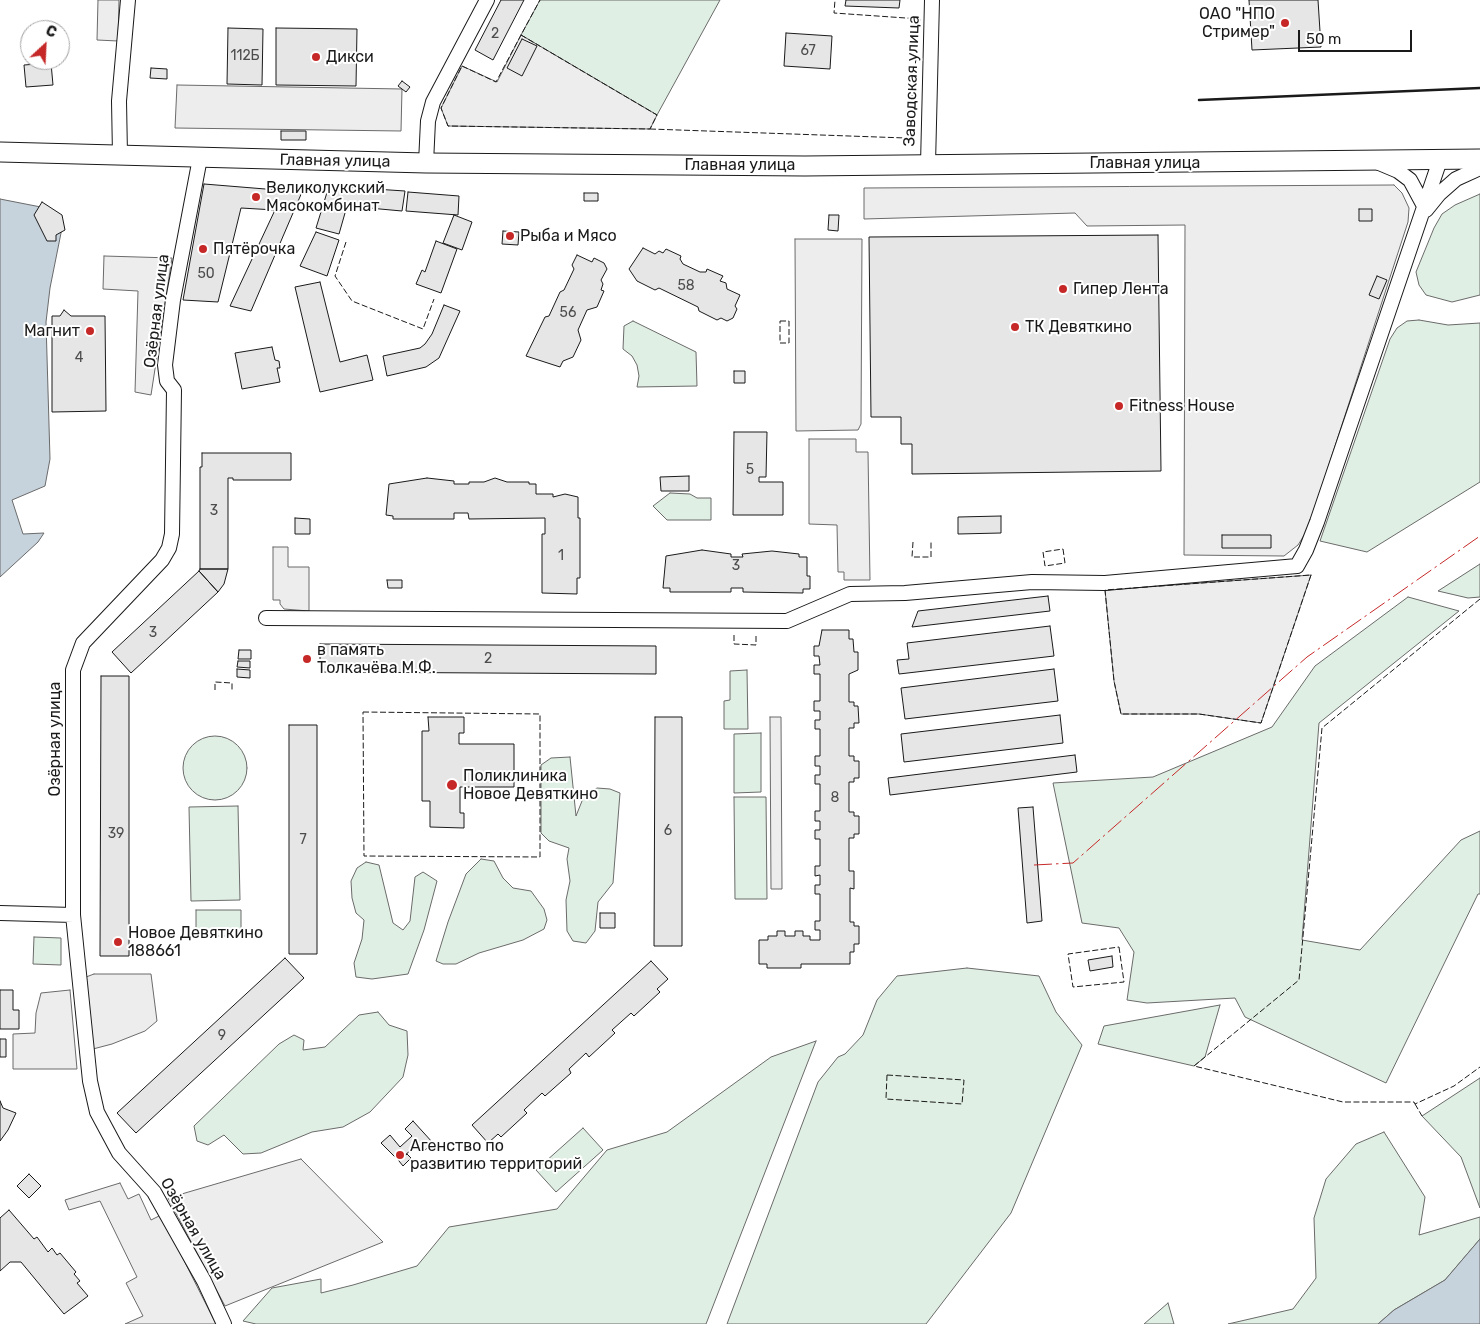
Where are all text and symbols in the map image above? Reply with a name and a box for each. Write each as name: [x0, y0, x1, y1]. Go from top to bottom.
place label: ОАО "НПО Стример": [1199, 4, 1275, 42]
street label: Заводская улица: [900, 15, 924, 147]
marker: ОАО "НПО Стример": [1279, 17, 1291, 29]
north arrow: [20, 20, 70, 70]
scale bar: [1300, 20, 1414, 52]
text: С: [43, 22, 59, 42]
house number: 2: [491, 26, 499, 42]
text: 50 m: [1306, 30, 1341, 48]
house number: 67: [800, 43, 816, 59]
place label: Дикси: [326, 47, 374, 67]
house number: 112Б: [230, 48, 260, 64]
marker: Дикси: [310, 51, 322, 63]
street label: Главная улица: [279, 150, 391, 172]
street label: Главная улица: [1090, 153, 1200, 173]
street label: Главная улица: [685, 155, 795, 175]
place label: Великолукский Мясокомбинат: [266, 178, 385, 216]
marker: Великолукский Мясокомбинат: [250, 191, 262, 203]
place label: Рыба и Мясо: [520, 226, 617, 246]
marker: Рыба и Мясо: [504, 230, 516, 242]
place label: Пятёрочка: [213, 239, 295, 259]
marker: Пятёрочка: [197, 243, 209, 255]
street label: Озёрная улица: [140, 253, 174, 369]
house number: 50: [197, 266, 215, 282]
house number: 58: [677, 278, 695, 294]
place label: Гипер Лента: [1073, 279, 1169, 299]
marker: Гипер Лента: [1057, 283, 1069, 295]
house number: 56: [560, 305, 576, 321]
place label: ТК Девяткино: [1025, 317, 1132, 337]
place label: Магнит: [24, 321, 80, 341]
marker: ТК Девяткино: [1009, 321, 1021, 333]
marker: Магнит: [84, 325, 96, 337]
house number: 4: [75, 350, 83, 366]
place label: Fitness House: [1129, 396, 1235, 416]
marker: Fitness House: [1113, 400, 1125, 412]
house number: 5: [746, 462, 754, 478]
house number: 3: [210, 503, 218, 519]
house number: 1: [558, 548, 564, 564]
house number: 3: [732, 558, 740, 574]
house number: 3: [149, 625, 157, 641]
place label: в память Толкачёва М.Ф.: [317, 640, 436, 678]
house number: 2: [484, 651, 492, 667]
marker: в память Толкачёва М.Ф.: [301, 653, 313, 665]
street label: Озёрная улица: [45, 682, 65, 796]
place label: Поликлиника Новое Девяткино: [463, 766, 598, 804]
marker: Поликлиника Новое Девяткино: [445, 778, 459, 792]
house number: 8: [831, 790, 839, 806]
house number: 6: [664, 823, 672, 839]
house number: 39: [108, 826, 124, 842]
house number: 7: [299, 832, 307, 848]
place label: Новое Девяткино 188661: [128, 923, 263, 961]
marker: Новое Девяткино 188661: [112, 936, 124, 948]
house number: 9: [218, 1028, 226, 1044]
place label: Агенство по развитию территорий: [410, 1136, 582, 1174]
marker: Агенство по развитию территорий: [394, 1149, 406, 1161]
street label: Озёрная улица: [156, 1175, 230, 1283]

